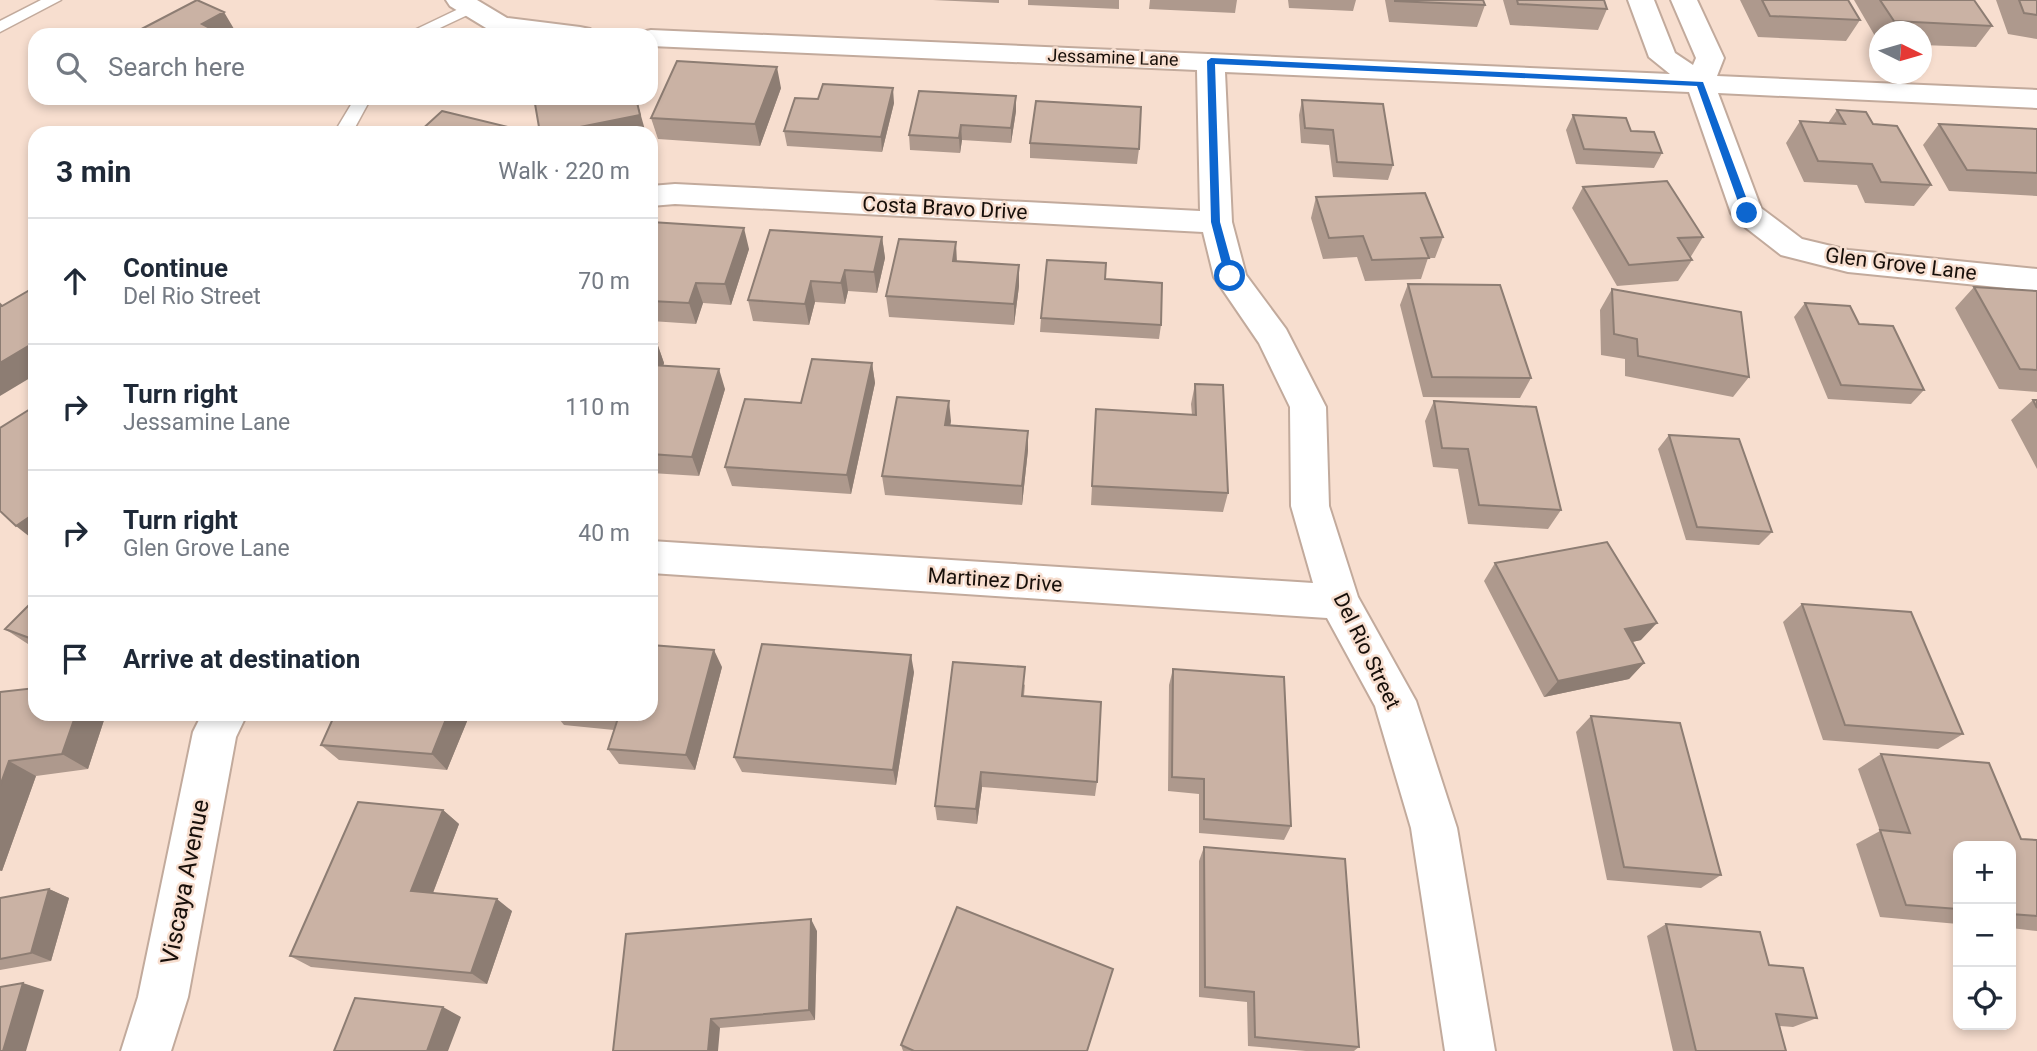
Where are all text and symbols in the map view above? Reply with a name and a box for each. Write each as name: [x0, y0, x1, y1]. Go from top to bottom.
north arrow: [1869, 21, 1932, 84]
search box: [28, 28, 658, 105]
street label: Jessamine Lane: [1047, 44, 1179, 70]
icon: search: [52, 48, 90, 86]
text: Search here: [108, 52, 245, 82]
text: 3 min: [56, 154, 131, 189]
text: Walk · 220 m: [498, 158, 630, 185]
street label: Costa Bravo Drive: [862, 192, 1028, 224]
route end: [1731, 197, 1762, 228]
street label: Glen Grove Lane: [1824, 243, 1978, 285]
text: Continue: [123, 253, 228, 283]
route start: [1214, 260, 1245, 291]
icon: ahead: [56, 262, 94, 300]
text: 70 m: [578, 268, 630, 295]
text: Del Rio Street: [123, 283, 261, 310]
text: Turn right: [123, 379, 238, 409]
icon: right: [56, 388, 94, 426]
text: 110 m: [565, 394, 630, 421]
text: Jessamine Lane: [123, 409, 290, 436]
text: Turn right: [123, 505, 238, 535]
icon: right: [56, 514, 94, 552]
text: 40 m: [578, 520, 630, 547]
text: Glen Grove Lane: [123, 535, 290, 562]
street label: Martinez Drive: [927, 563, 1063, 597]
street label: Del Rio Street: [1329, 589, 1405, 713]
icon: arrive: [56, 640, 94, 678]
text: Arrive at destination: [123, 644, 360, 674]
street label: Viscaya Avenue: [155, 797, 215, 967]
map controls: [1953, 841, 2016, 1030]
button: +: [1953, 841, 2016, 904]
button: −: [1953, 904, 2016, 967]
button: locate: [1953, 967, 2016, 1030]

